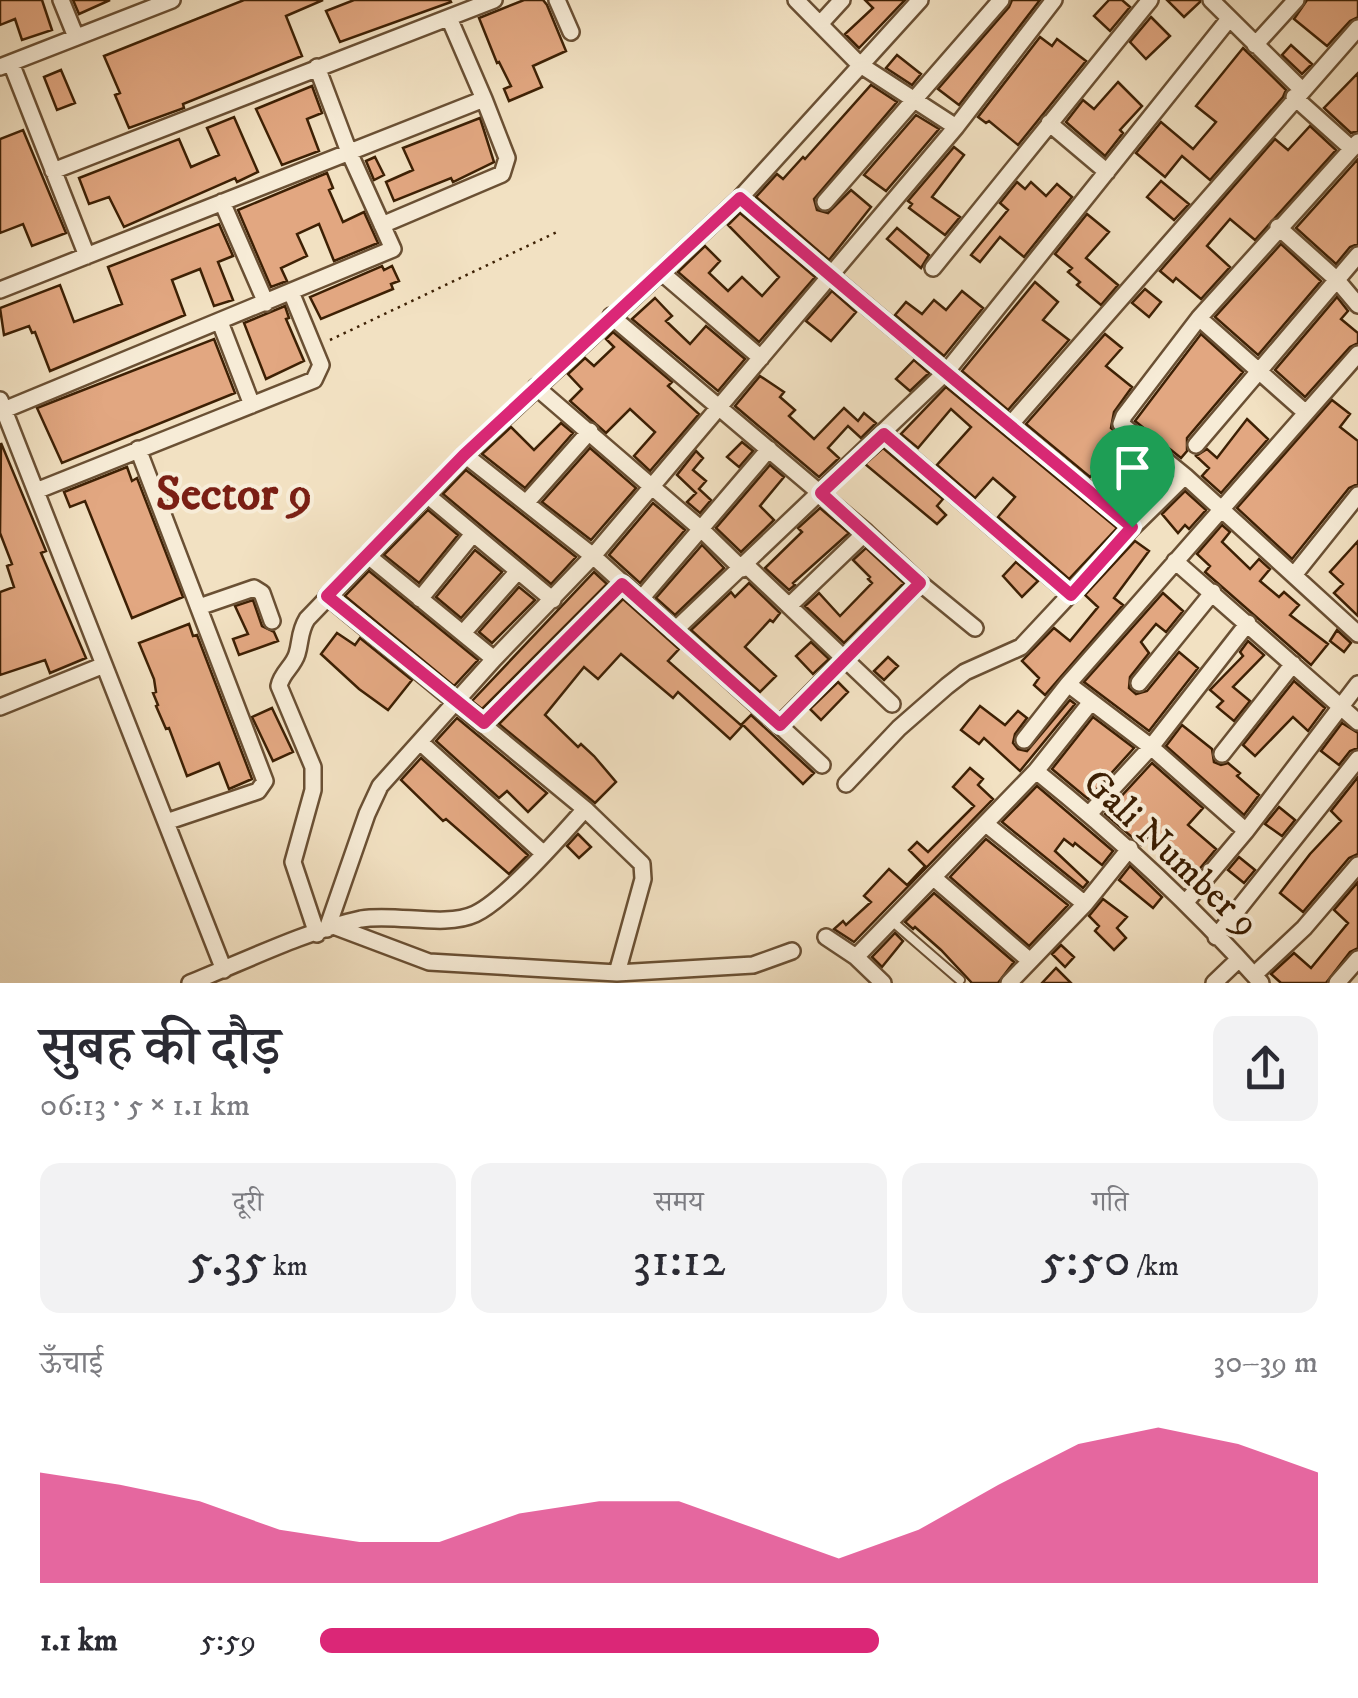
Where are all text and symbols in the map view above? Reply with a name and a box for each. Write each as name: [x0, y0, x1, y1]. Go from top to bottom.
pin: [1090, 425, 1175, 528]
icon: arrive: [1105, 440, 1160, 495]
district label: Sector 9: [156, 465, 312, 525]
street label: Gali Number 9: [1072, 760, 1269, 947]
text: सुबह की दौड़: [40, 1014, 280, 1083]
button: share: [1213, 1016, 1318, 1121]
text: 06:13 · 5 × 1.1 km: [40, 1086, 250, 1126]
text: दूरी: [233, 1185, 263, 1220]
text: समय: [654, 1185, 704, 1220]
text: गति: [1092, 1185, 1128, 1220]
text: 5.35: [188, 1229, 267, 1292]
text: 31:12: [633, 1229, 725, 1292]
text: 5:50: [1041, 1229, 1131, 1292]
text: km: [267, 1249, 308, 1284]
text: /km: [1131, 1249, 1179, 1284]
text: 30–39 m: [1213, 1343, 1318, 1383]
text: ऊँचाई: [40, 1344, 103, 1384]
text: 1.1 km: [40, 1621, 118, 1661]
text: 5:59: [200, 1621, 256, 1661]

